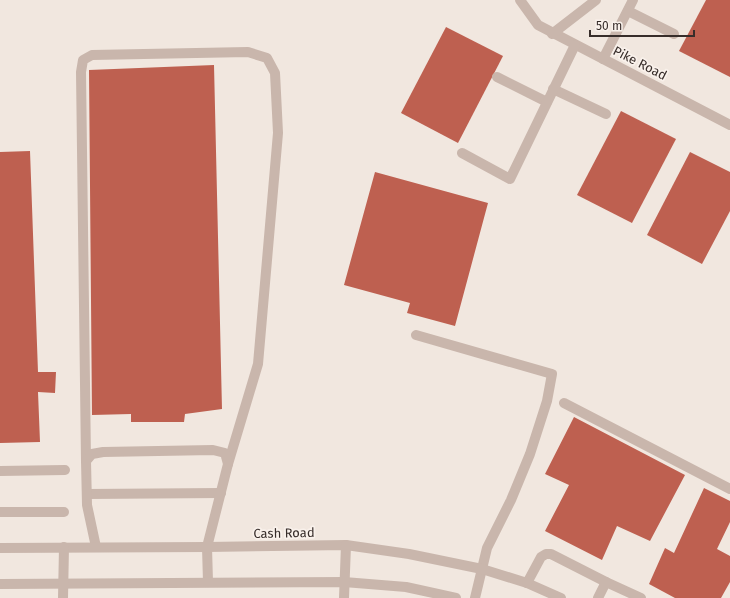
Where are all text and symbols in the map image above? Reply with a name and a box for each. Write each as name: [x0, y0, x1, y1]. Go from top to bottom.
scale bar: [590, 12, 694, 38]
text: 50 m: [596, 19, 622, 33]
street label: Pike Road: [611, 43, 669, 83]
street label: Cash Road: [253, 525, 315, 541]

